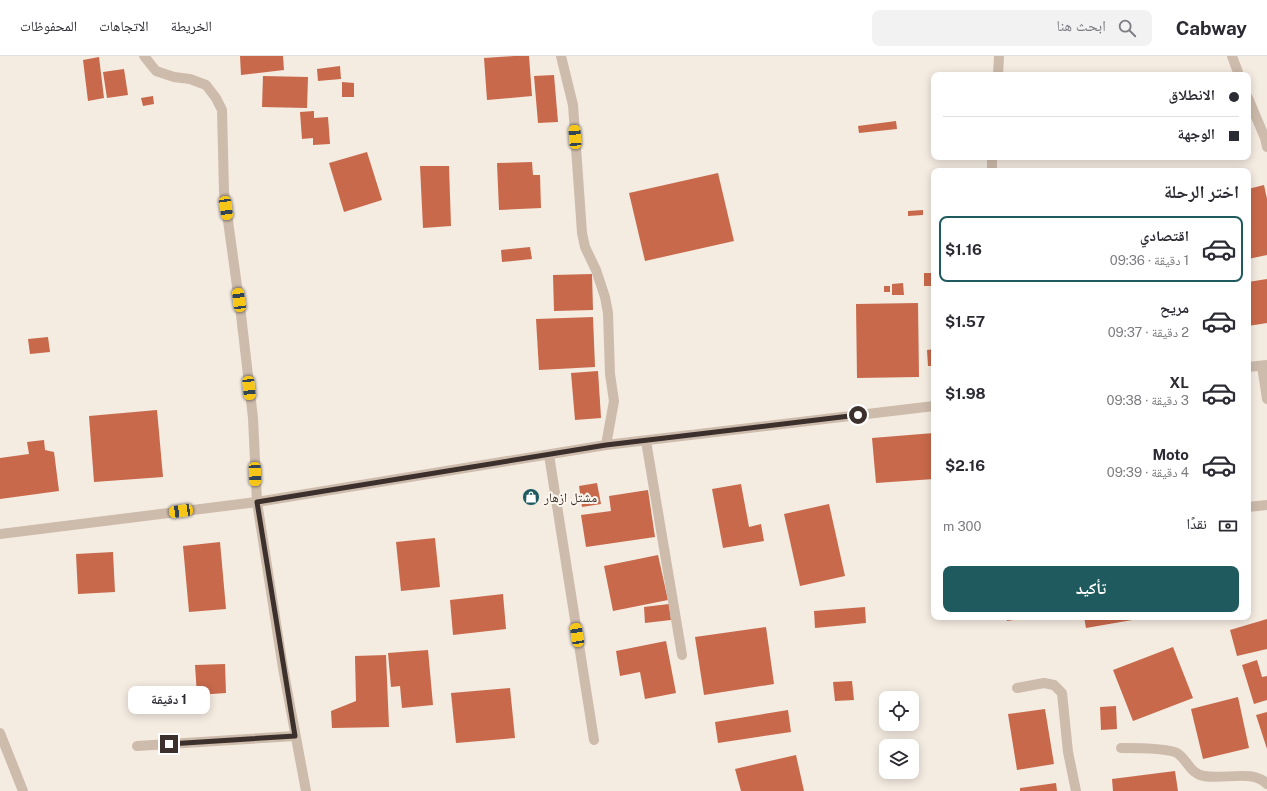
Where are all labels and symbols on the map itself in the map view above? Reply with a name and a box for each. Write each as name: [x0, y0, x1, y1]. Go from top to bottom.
car: [568, 125, 582, 149]
car: [218, 195, 234, 221]
car: [231, 287, 247, 313]
car: [242, 375, 256, 401]
route start: [849, 406, 867, 424]
car: [249, 462, 261, 486]
shop icon: مشتل ازهار: [521, 487, 541, 507]
place label: مشتل ازهار: [543, 490, 597, 506]
car: [168, 503, 194, 519]
car: [569, 622, 585, 648]
callout: 1 دقيقة: [128, 686, 210, 714]
route end: [160, 735, 178, 753]

